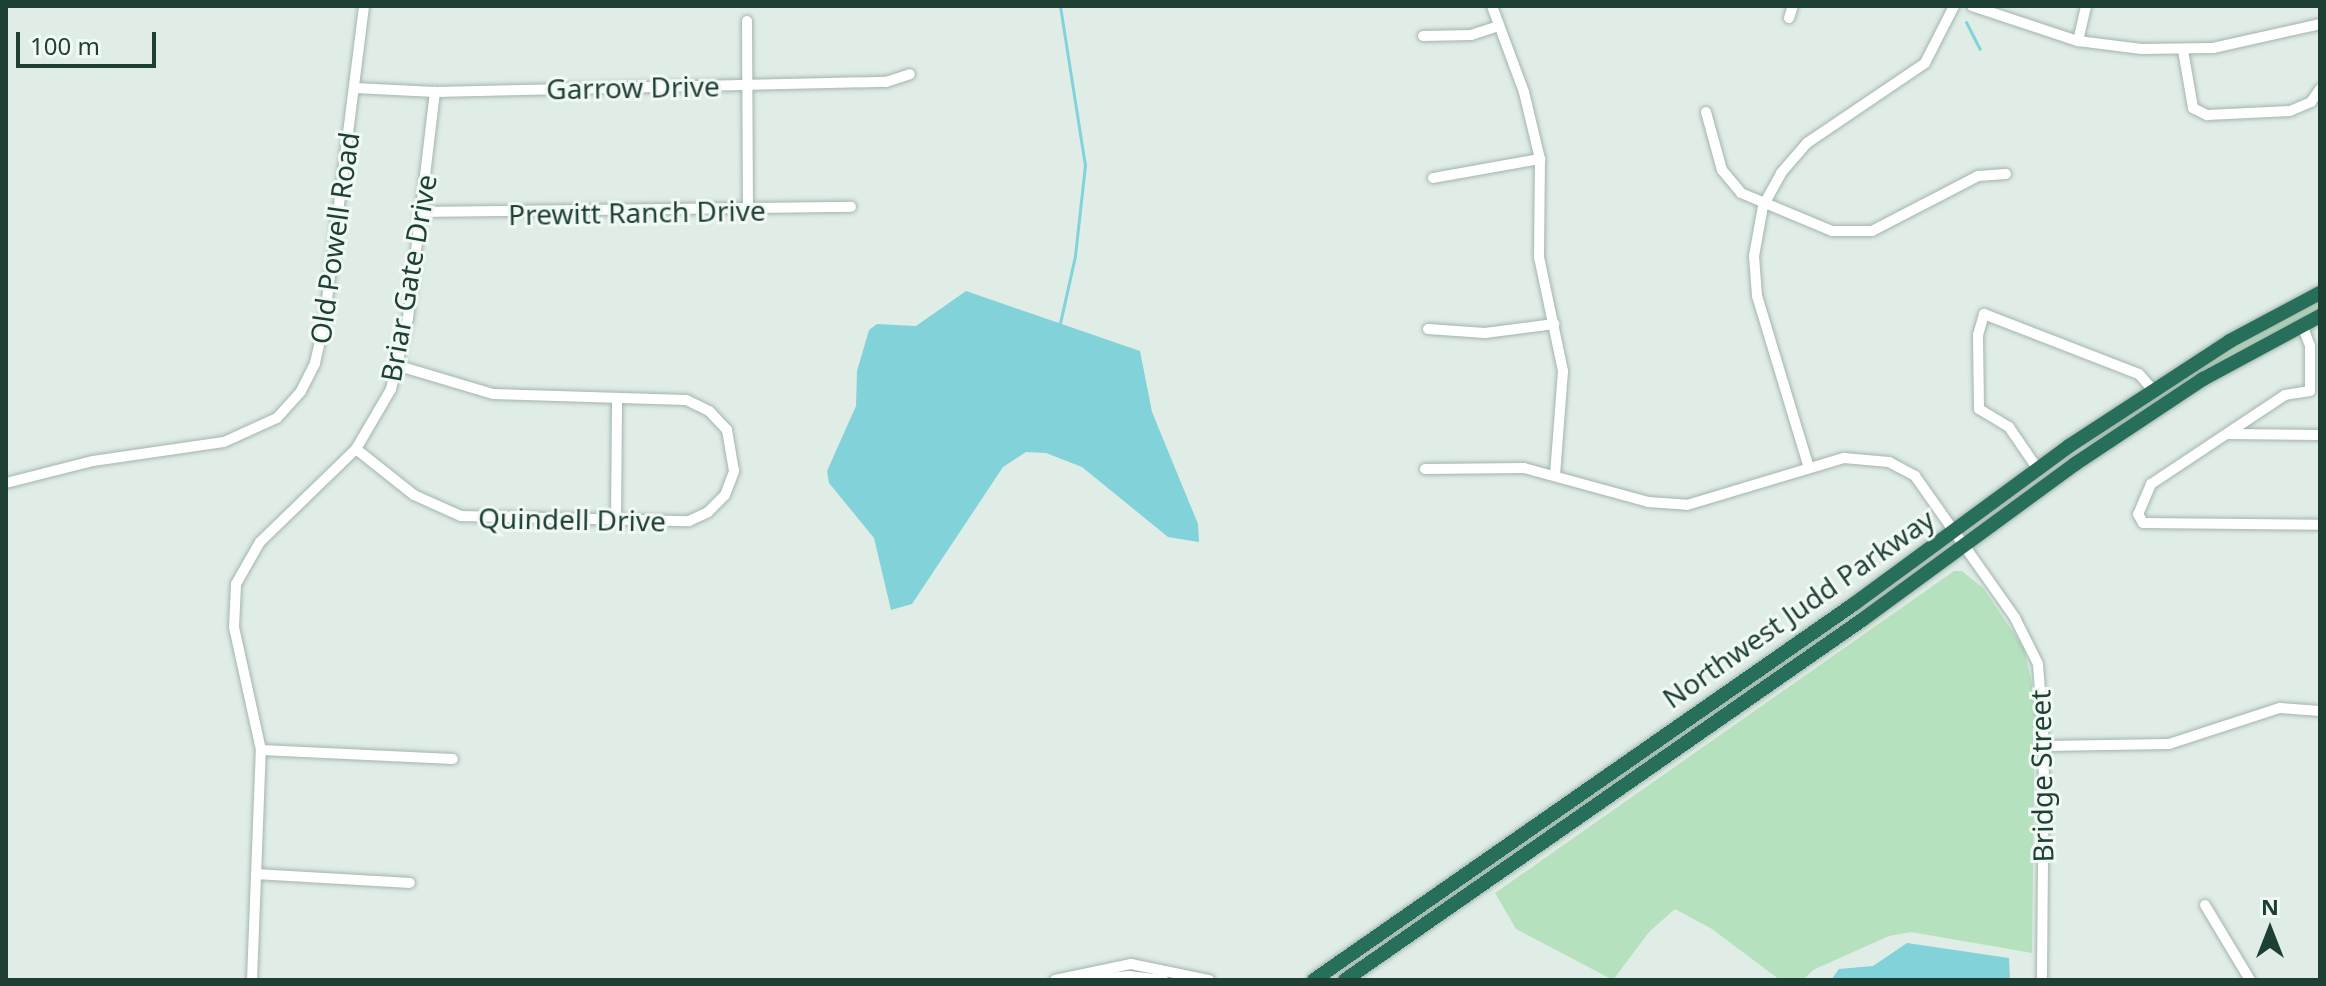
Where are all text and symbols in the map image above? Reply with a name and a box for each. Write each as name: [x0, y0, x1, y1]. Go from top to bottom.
scale bar: [20, 16, 160, 66]
text: 100 m: [30, 29, 100, 62]
street label: Garrow Drive: [546, 69, 720, 105]
street label: Old Powell Road: [302, 130, 366, 346]
street label: Briar Gate Drive: [373, 172, 443, 384]
street label: Prewitt Ranch Drive: [508, 193, 766, 231]
street label: Quindell Drive: [478, 501, 666, 537]
street label: Northwest Judd Parkway: [1656, 501, 1940, 715]
street label: Bridge Street: [2023, 689, 2059, 863]
north arrow: [2230, 890, 2310, 970]
text: N: [2261, 891, 2279, 921]

